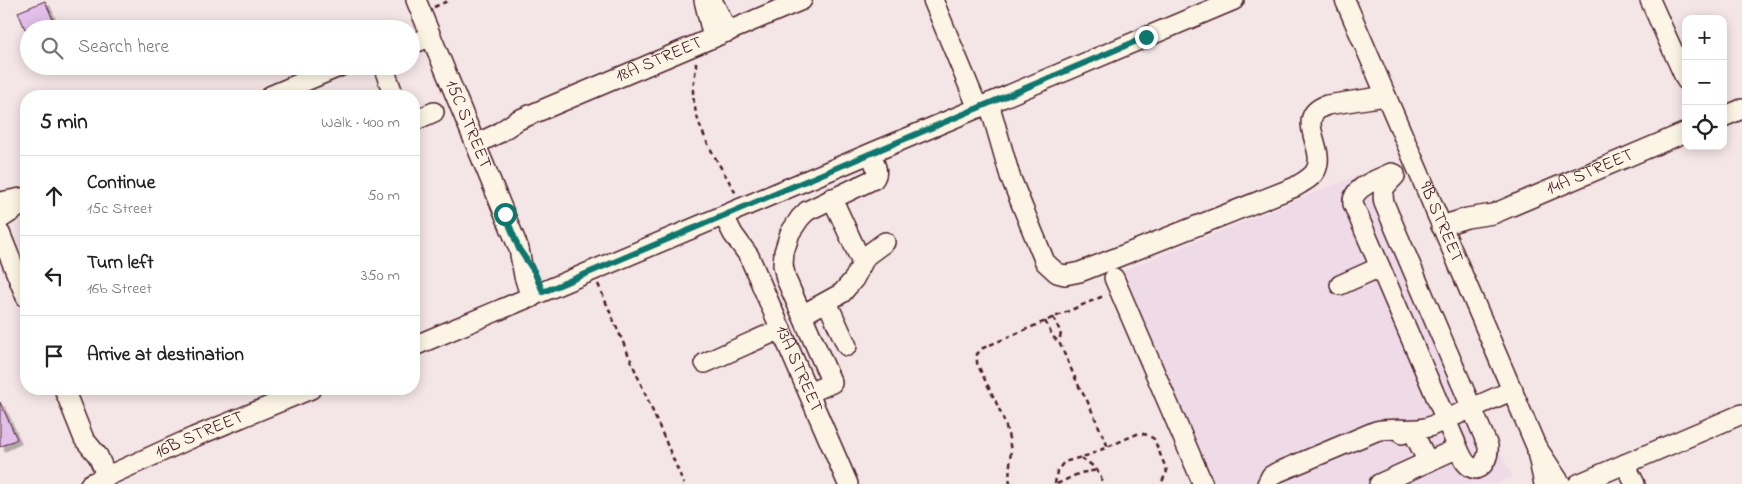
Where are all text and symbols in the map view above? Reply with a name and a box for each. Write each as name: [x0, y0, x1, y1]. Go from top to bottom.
map controls: [1682, 15, 1727, 150]
button: +: [1682, 15, 1727, 60]
search box: [20, 20, 420, 75]
route end: [1135, 26, 1158, 49]
street label: 18A STREET: [612, 30, 707, 90]
icon: search: [38, 34, 66, 62]
text: Search here: [78, 34, 169, 61]
button: −: [1682, 60, 1727, 105]
street label: 15C STREET: [438, 76, 498, 173]
button: locate: [1682, 105, 1727, 150]
text: 5 min: [40, 108, 88, 138]
text: Walk · 400 m: [321, 111, 400, 135]
street label: 14A STREET: [1542, 143, 1638, 203]
text: Continue: [87, 170, 155, 197]
street label: 9B STREET: [1411, 178, 1469, 267]
icon: ahead: [40, 182, 68, 210]
text: 50 m: [368, 184, 400, 208]
text: 15c Street: [87, 197, 153, 221]
route start: [494, 203, 517, 226]
text: Turn left: [87, 250, 154, 277]
icon: left: [40, 262, 68, 290]
text: 350 m: [361, 264, 400, 288]
text: 16b Street: [87, 277, 152, 301]
street label: 13A STREET: [768, 322, 829, 417]
icon: arrive: [40, 342, 68, 370]
text: Arrive at destination: [87, 342, 244, 369]
street label: 16B STREET: [151, 405, 248, 466]

